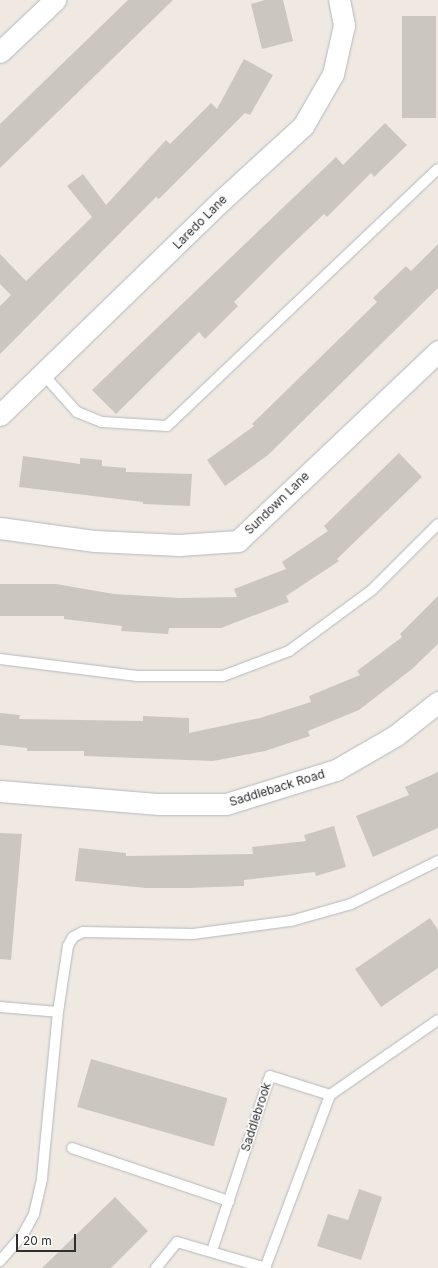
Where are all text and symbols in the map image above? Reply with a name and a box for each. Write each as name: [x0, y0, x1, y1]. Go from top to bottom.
street label: Laredo Lane: [170, 192, 230, 252]
street label: Sundown Lane: [242, 469, 312, 537]
street label: Saddleback Road: [228, 767, 326, 809]
street label: Saddlebrook: [238, 1081, 274, 1153]
scale bar: [18, 1226, 78, 1252]
text: 20 m: [23, 1233, 52, 1248]

